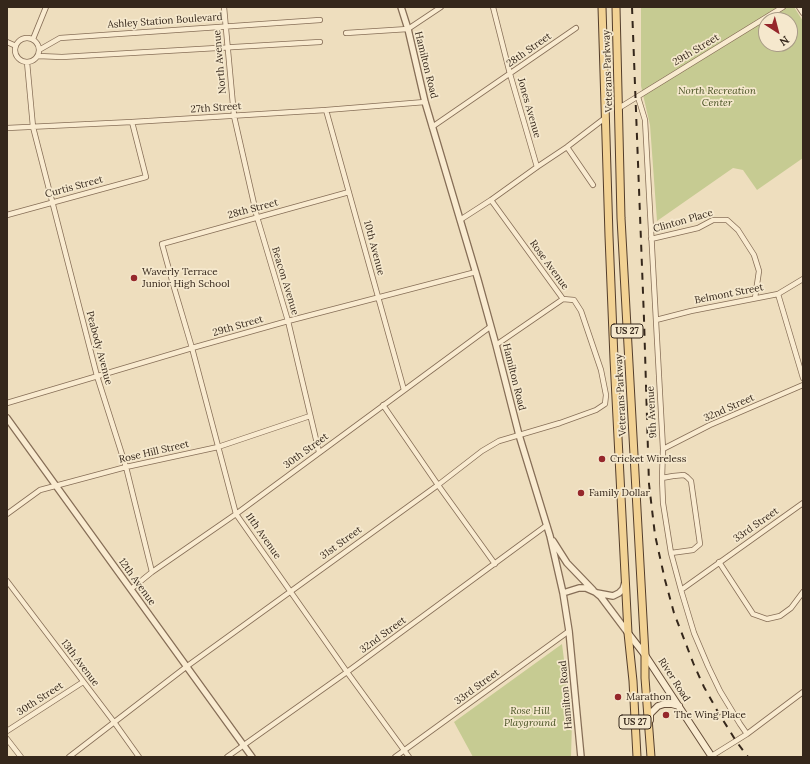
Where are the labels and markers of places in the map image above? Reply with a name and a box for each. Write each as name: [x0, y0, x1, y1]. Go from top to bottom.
place label: Waverly Terrace Junior High School: [142, 266, 230, 290]
marker: Waverly Terrace Junior High School: [129, 273, 139, 283]
place label: Cricket Wireless: [610, 453, 686, 465]
marker: Cricket Wireless: [597, 454, 607, 464]
place label: Family Dollar: [589, 487, 650, 499]
marker: Family Dollar: [576, 488, 586, 498]
place label: Marathon: [626, 691, 671, 703]
marker: Marathon: [613, 692, 623, 702]
place label: The Wing Place: [674, 709, 746, 721]
marker: The Wing Place: [661, 710, 671, 720]

